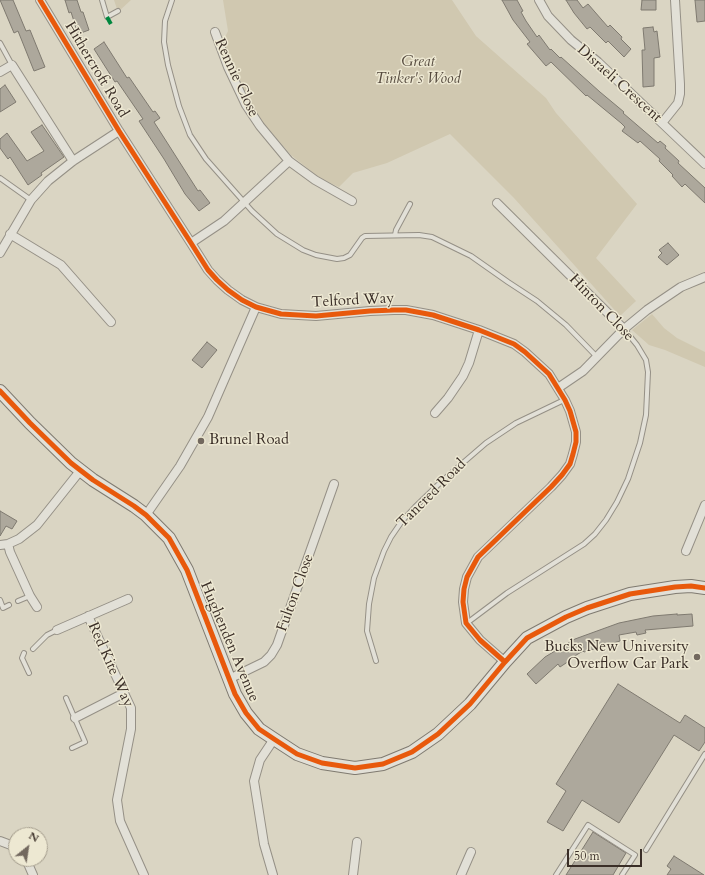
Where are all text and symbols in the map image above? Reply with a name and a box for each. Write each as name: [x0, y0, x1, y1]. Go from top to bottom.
street label: Hithercroft Road: [60, 19, 132, 121]
street label: Rennie Close: [210, 36, 262, 120]
street label: Disraeli Crescent: [573, 41, 665, 127]
park label: Great Tinker's Wood: [375, 54, 461, 89]
street label: Hinton Close: [565, 271, 637, 345]
street label: Telford Way: [311, 290, 395, 312]
place label: Brunel Road: [209, 432, 289, 450]
marker: Brunel Road: [196, 436, 206, 446]
street label: Tancred Road: [394, 456, 470, 532]
street label: Fulton Close: [274, 552, 318, 634]
street label: Hughenden Avenue: [196, 579, 262, 705]
street label: Red Kite Way: [83, 620, 137, 710]
place label: Bucks New University Overflow Car Park: [544, 639, 689, 674]
marker: Bucks New University Overflow Car Park: [692, 652, 702, 662]
north arrow: [8, 827, 48, 867]
text: N: [26, 828, 42, 846]
scale bar: [569, 841, 644, 867]
text: 50 m: [574, 848, 600, 864]

